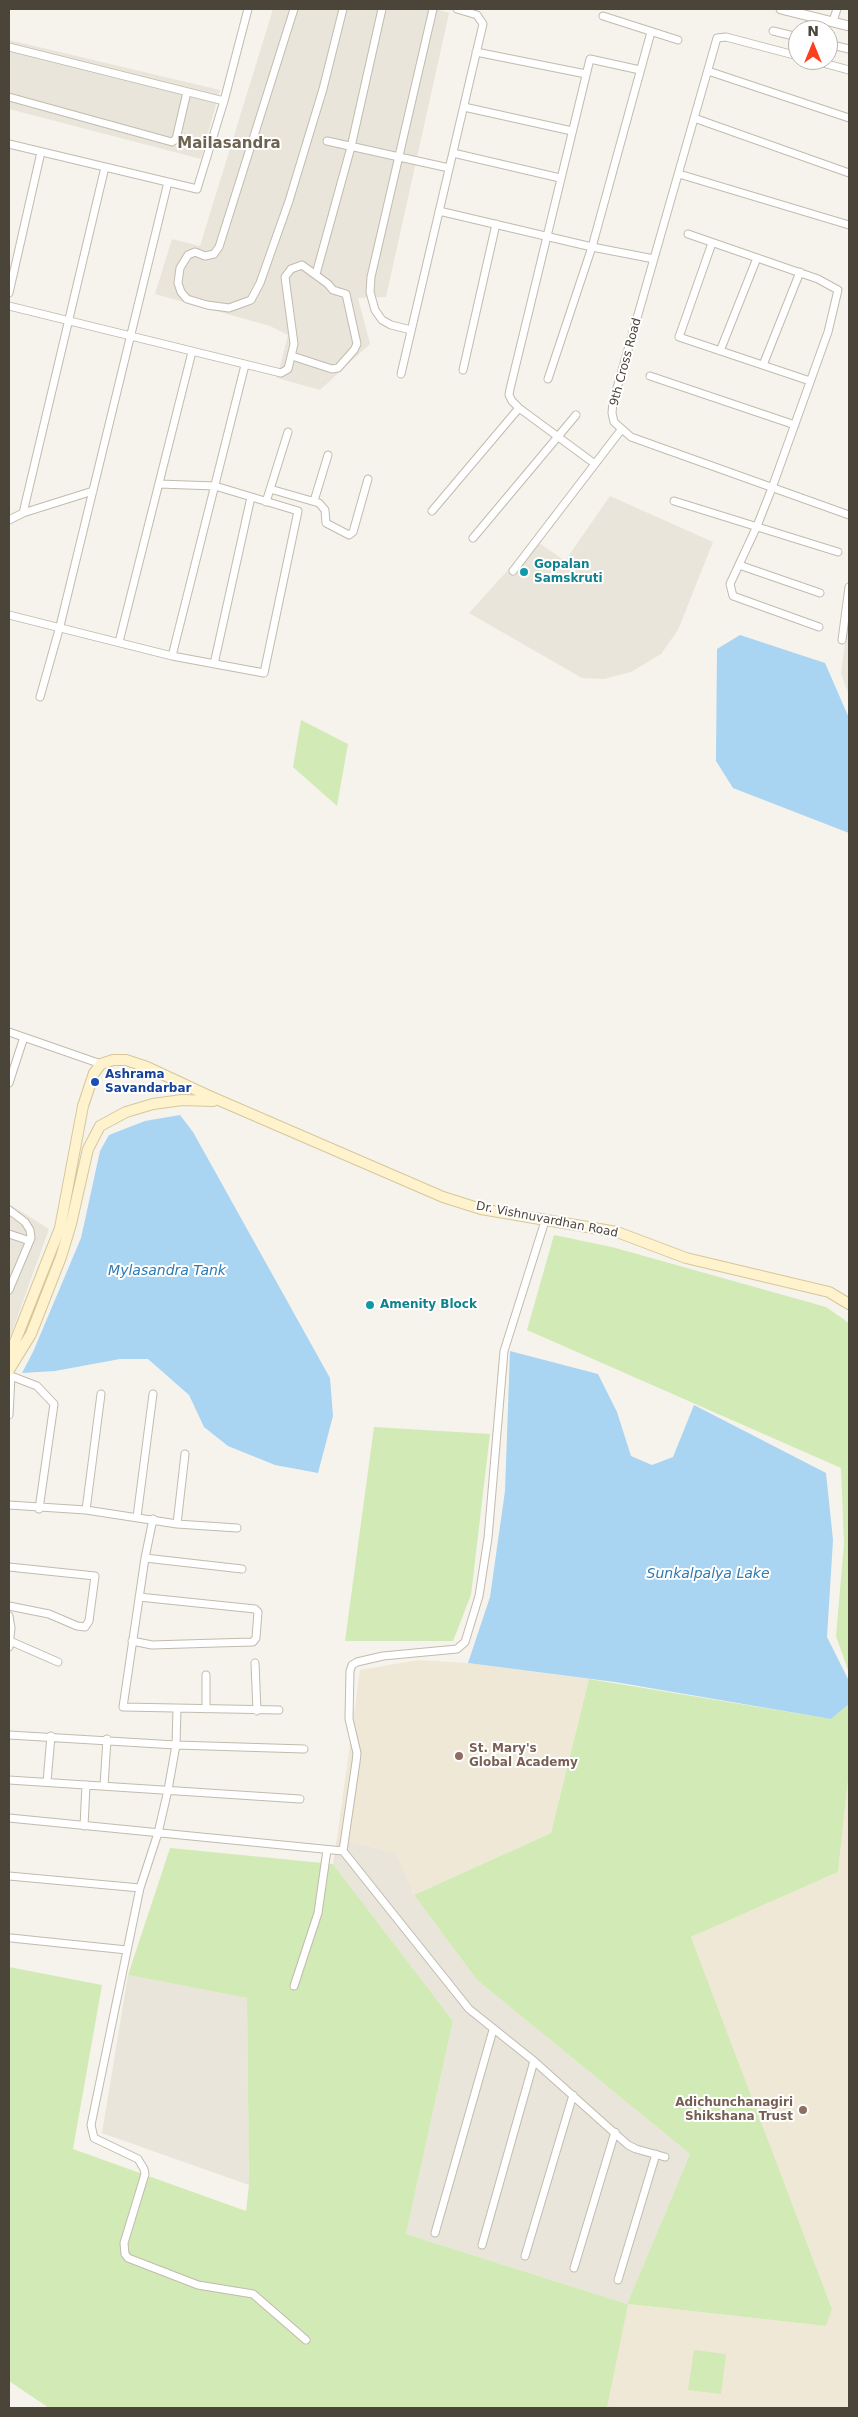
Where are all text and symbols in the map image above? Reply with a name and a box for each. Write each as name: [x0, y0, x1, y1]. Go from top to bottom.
north arrow: [788, 20, 838, 70]
text: N: [807, 23, 819, 39]
district label: Mailasandra: [177, 135, 281, 153]
street label: 9th Cross Road: [607, 316, 645, 408]
place label: Gopalan Samskruti: [534, 558, 603, 586]
marker: Gopalan Samskruti: [518, 566, 530, 578]
place label: Ashrama Savandarbar: [105, 1068, 191, 1096]
marker: Ashrama Savandarbar: [89, 1076, 101, 1088]
street label: Dr. Vishnuvardhan Road: [475, 1199, 619, 1241]
water label: Mylasandra Tank: [108, 1263, 226, 1279]
place label: Amenity Block: [380, 1298, 477, 1312]
marker: Amenity Block: [364, 1299, 376, 1311]
water label: Sunkalpalya Lake: [647, 1566, 769, 1582]
place label: St. Mary's Global Academy: [469, 1742, 578, 1770]
marker: St. Mary's Global Academy: [453, 1750, 465, 1762]
place label: Adichunchanagiri Shikshana Trust: [675, 2096, 793, 2124]
marker: Adichunchanagiri Shikshana Trust: [797, 2104, 809, 2116]

